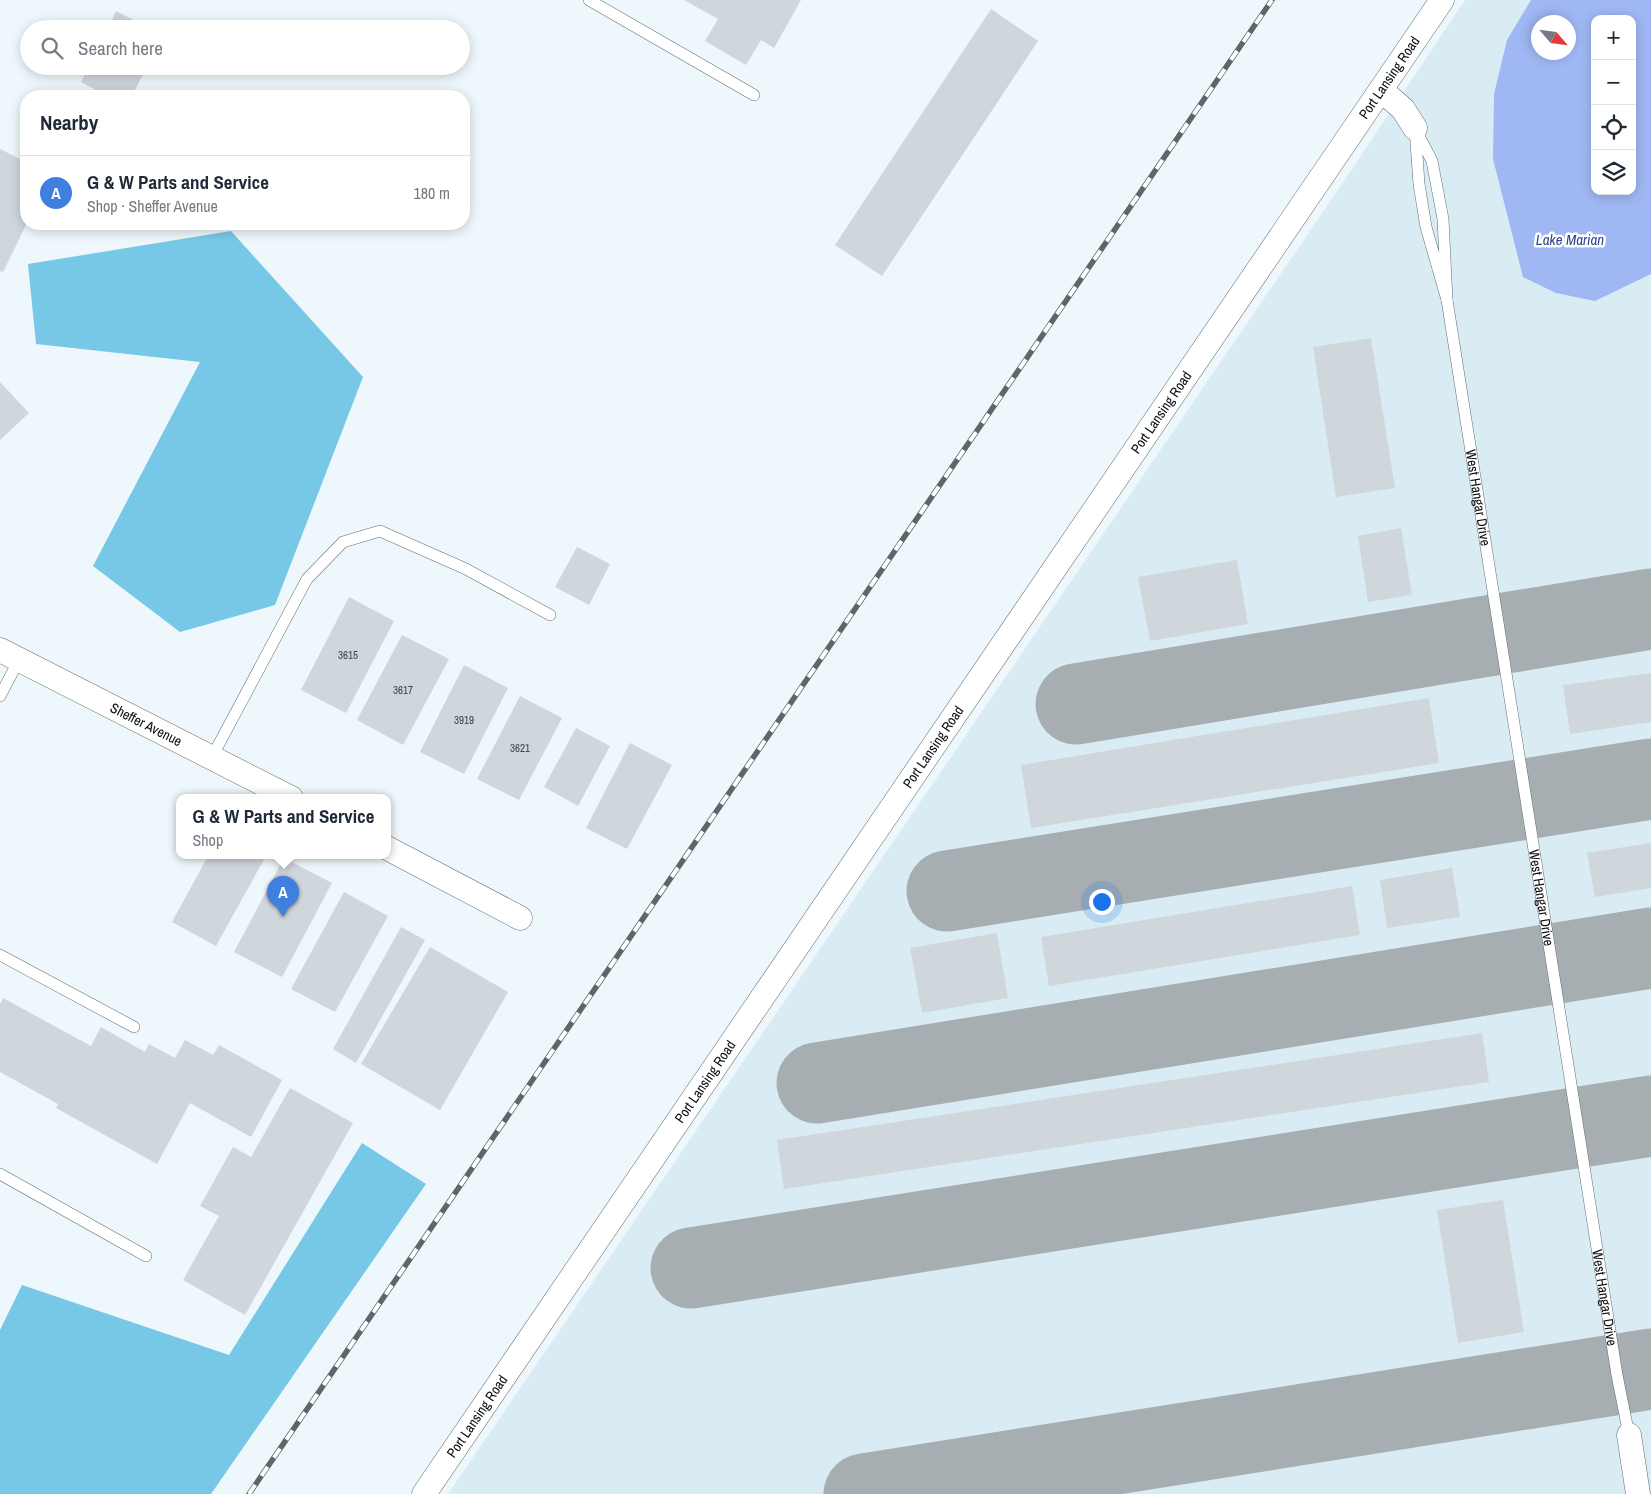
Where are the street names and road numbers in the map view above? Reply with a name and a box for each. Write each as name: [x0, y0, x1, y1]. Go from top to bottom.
street label: Port Lansing Road: [1355, 33, 1424, 122]
street label: Port Lansing Road: [1127, 368, 1196, 457]
street label: West Hangar Drive: [1462, 448, 1495, 547]
street label: Sheffer Avenue: [107, 699, 185, 750]
street label: Port Lansing Road: [899, 702, 967, 792]
street label: West Hangar Drive: [1525, 848, 1558, 947]
street label: Port Lansing Road: [671, 1037, 739, 1126]
street label: West Hangar Drive: [1588, 1248, 1621, 1347]
street label: Port Lansing Road: [443, 1372, 511, 1461]

